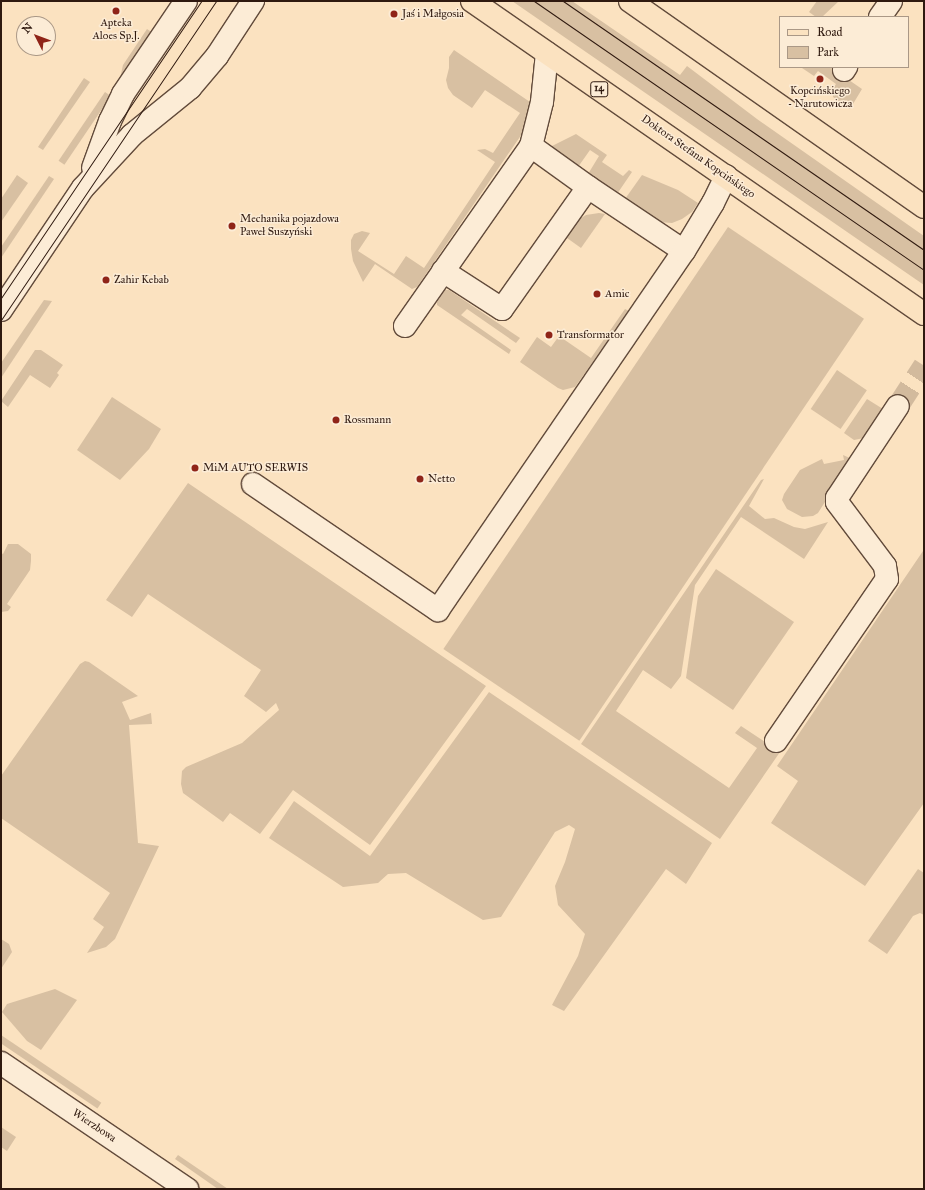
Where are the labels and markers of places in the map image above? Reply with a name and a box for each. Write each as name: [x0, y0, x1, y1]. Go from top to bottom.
marker: Apteka Aloes Sp.J.: [111, 6, 121, 16]
place label: Jaś i Małgosia: [402, 7, 464, 21]
marker: Jaś i Małgosia: [389, 9, 399, 19]
place label: Apteka Aloes Sp.J.: [92, 17, 140, 43]
marker: Kopcińskiego - Narutowicza: [815, 74, 825, 84]
place label: Kopcińskiego - Narutowicza: [788, 85, 852, 111]
place label: Mechanika pojazdowa Paweł Suszyński: [240, 213, 339, 239]
marker: Mechanika pojazdowa Paweł Suszyński: [227, 221, 237, 231]
place label: Zahir Kebab: [114, 273, 169, 287]
marker: Zahir Kebab: [101, 275, 111, 285]
place label: Amic: [605, 287, 629, 301]
marker: Amic: [592, 289, 602, 299]
place label: Transformator: [557, 328, 624, 342]
marker: Transformator: [544, 330, 554, 340]
place label: Rossmann: [344, 413, 391, 427]
marker: Rossmann: [331, 415, 341, 425]
place label: MiM AUTO SERWIS: [203, 461, 308, 475]
marker: MiM AUTO SERWIS: [190, 463, 200, 473]
place label: Netto: [428, 472, 455, 486]
marker: Netto: [415, 474, 425, 484]

